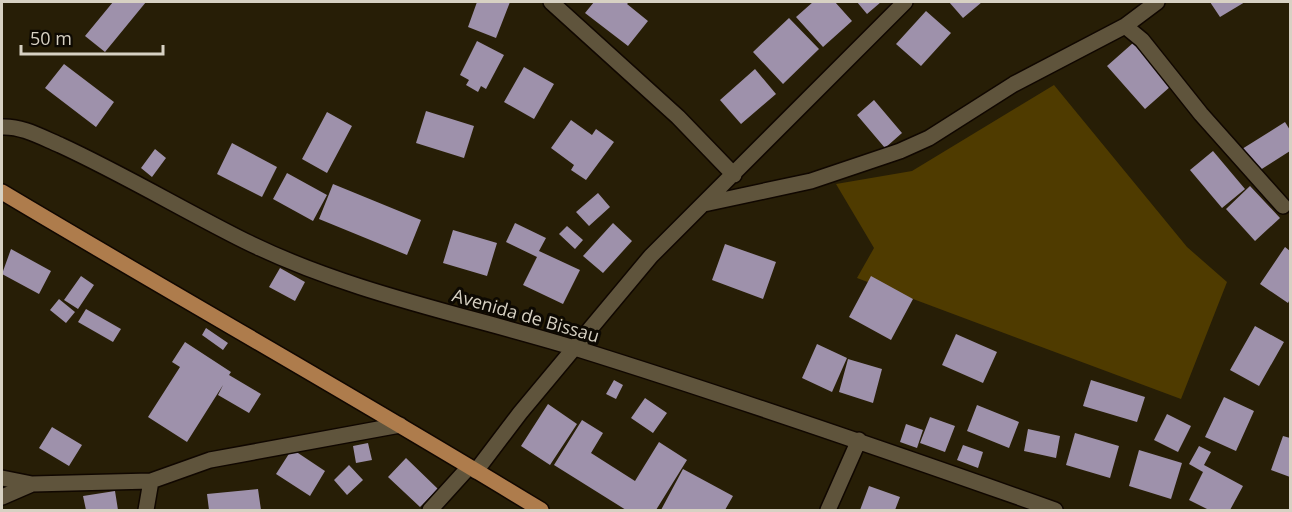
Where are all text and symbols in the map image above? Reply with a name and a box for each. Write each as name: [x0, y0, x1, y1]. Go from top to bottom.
scale bar: [21, 18, 164, 56]
text: 50 m: [30, 26, 72, 50]
street label: Avenida de Bissau: [450, 283, 602, 347]

